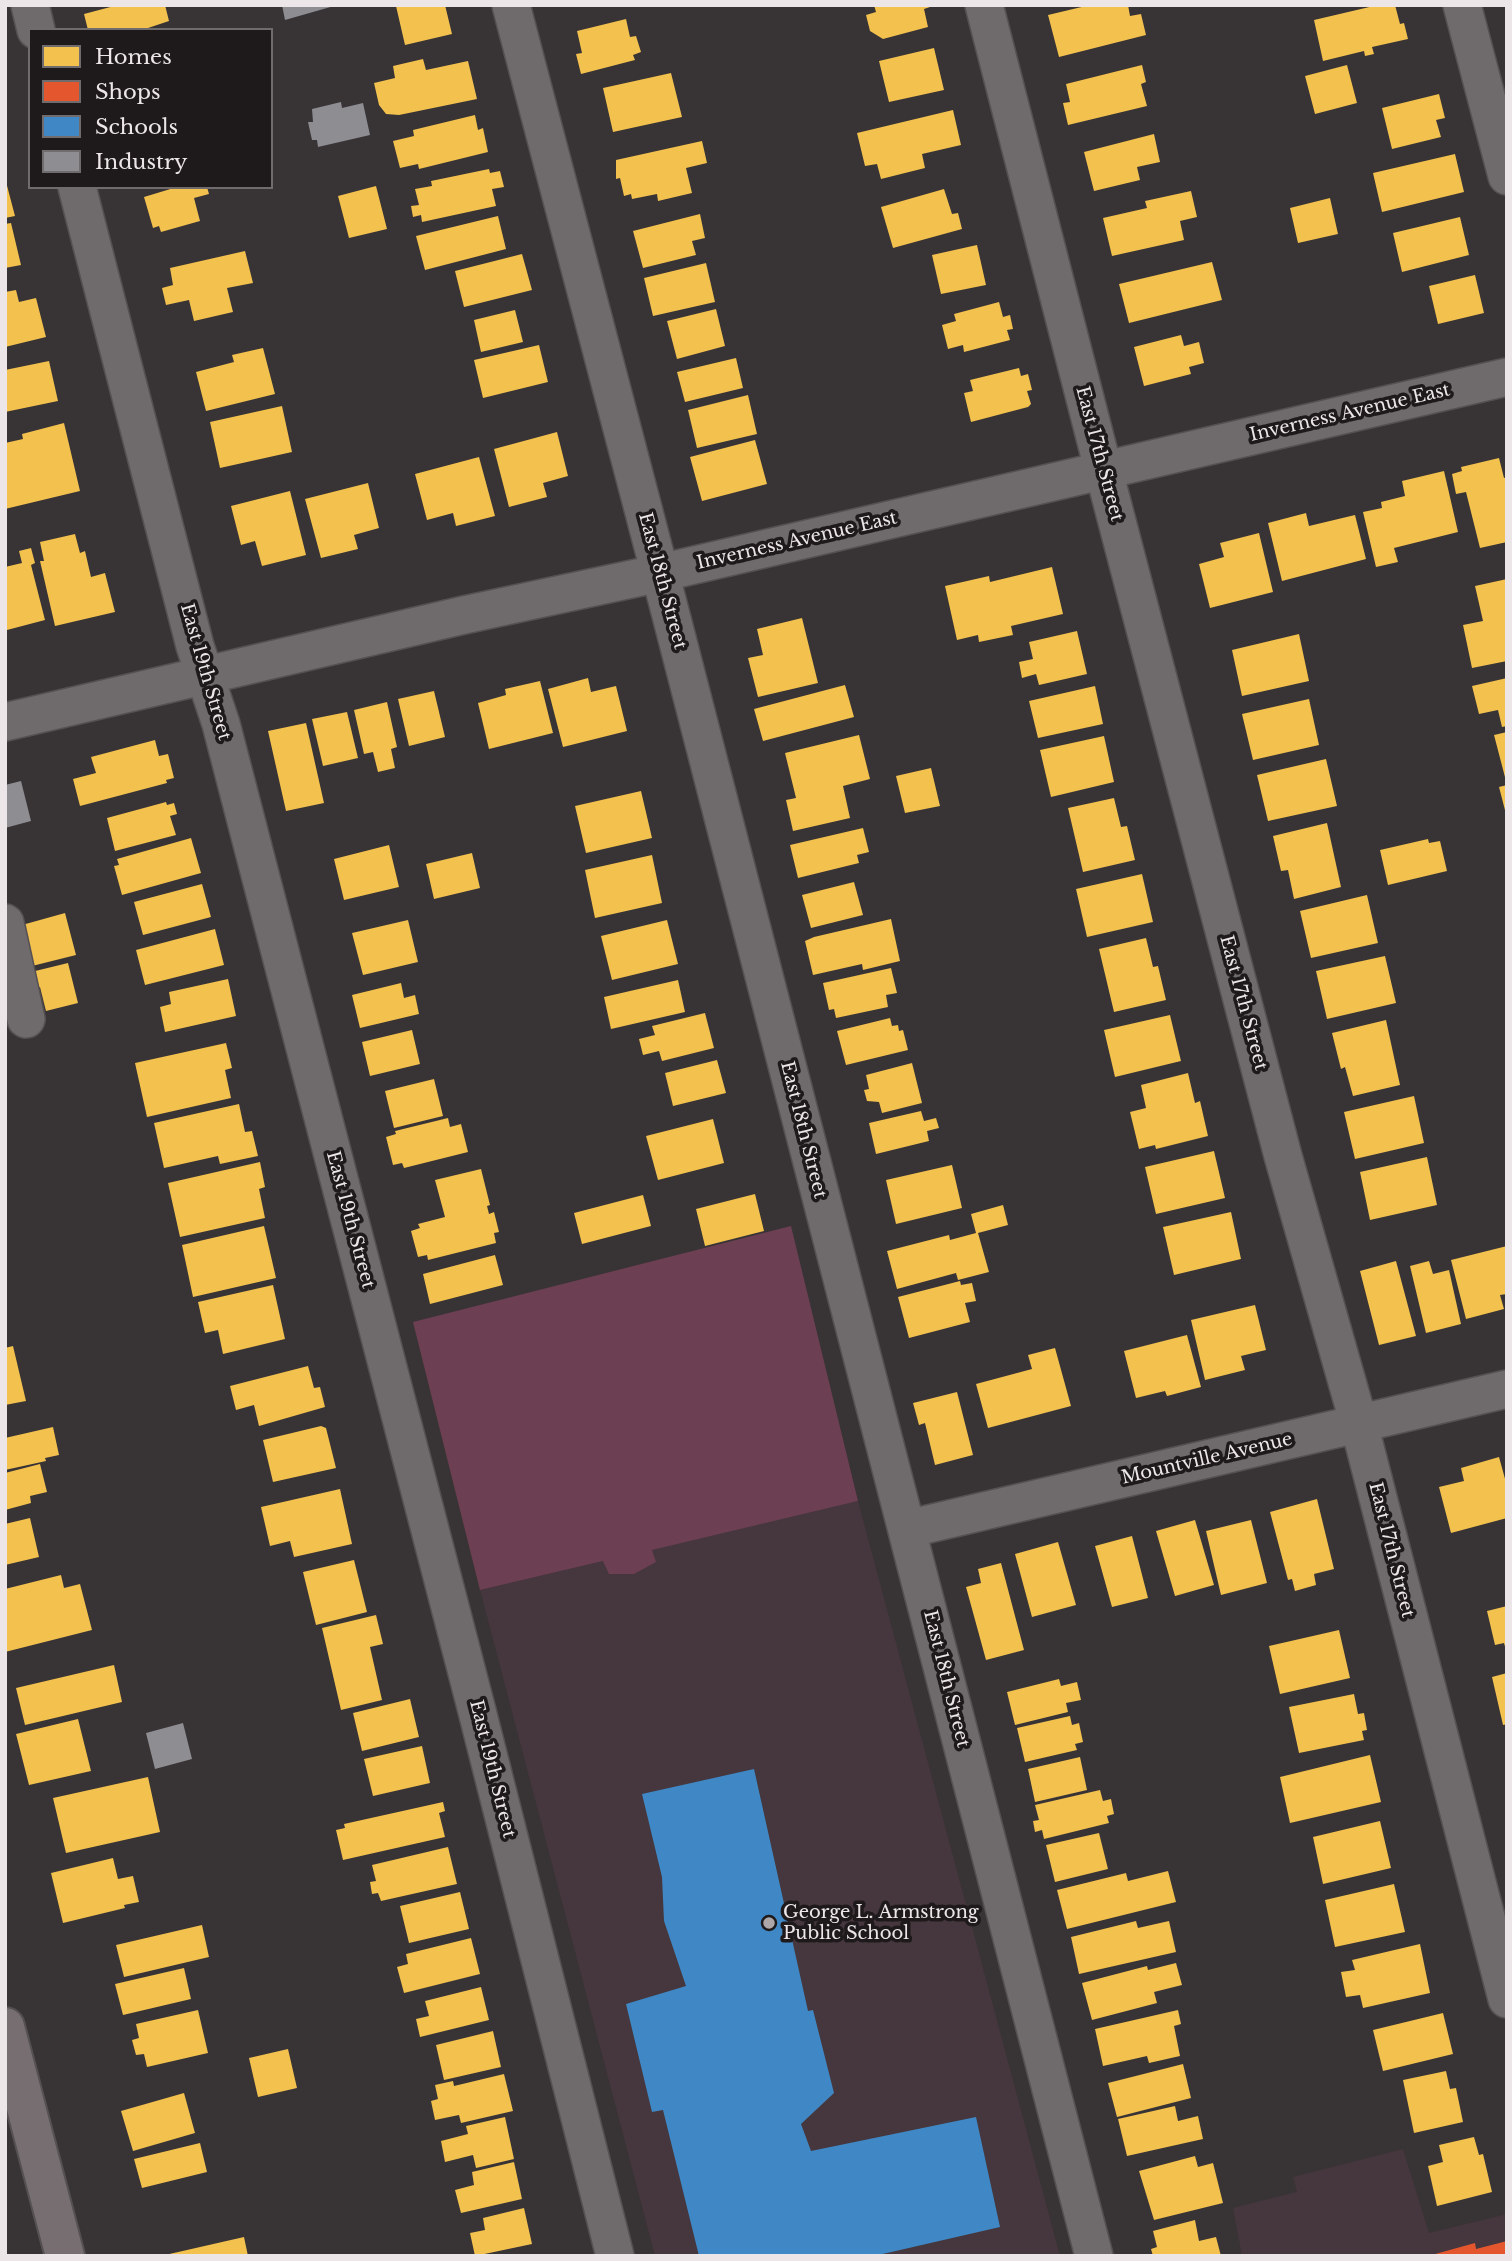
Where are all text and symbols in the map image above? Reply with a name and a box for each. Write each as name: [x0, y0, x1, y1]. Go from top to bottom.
legend: [28, 28, 273, 189]
text: Homes: [95, 44, 172, 70]
text: Shops: [95, 79, 161, 105]
text: Schools: [95, 114, 178, 140]
text: Industry: [95, 149, 187, 175]
street label: Inverness Avenue East: [1248, 379, 1452, 447]
street label: East 17th Street: [1071, 384, 1127, 524]
street label: Inverness Avenue East: [695, 507, 899, 575]
street label: East 18th Street: [633, 510, 691, 652]
street label: East 19th Street: [175, 601, 235, 743]
street label: East 17th Street: [1215, 933, 1271, 1073]
street label: East 18th Street: [776, 1059, 830, 1201]
street label: East 19th Street: [321, 1149, 379, 1291]
street label: Mountville Avenue: [1119, 1429, 1295, 1489]
street label: East 17th Street: [1364, 1480, 1418, 1620]
street label: East 18th Street: [919, 1608, 973, 1750]
street label: East 19th Street: [464, 1698, 520, 1840]
place label: George L. Armstrong Public School: [783, 1902, 979, 1944]
marker: George L. Armstrong Public School: [761, 1915, 777, 1931]

